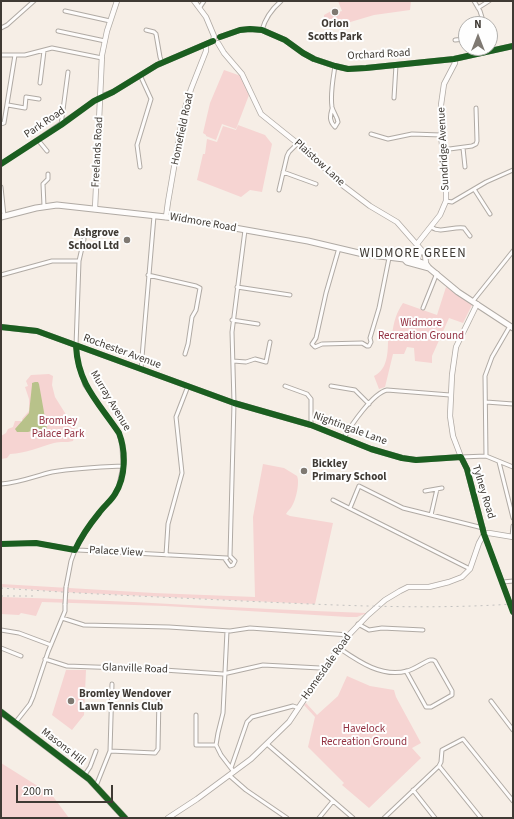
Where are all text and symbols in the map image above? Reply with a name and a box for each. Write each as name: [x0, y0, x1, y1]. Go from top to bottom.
marker: Orion Scotts Park: [330, 7, 340, 17]
north arrow: [458, 16, 498, 56]
text: N: [474, 17, 482, 32]
place label: Orion Scotts Park: [308, 18, 362, 44]
street label: Orchard Road: [347, 47, 411, 63]
street label: Homefield Road: [169, 92, 197, 166]
street label: Park Road: [22, 105, 68, 141]
street label: Sundridge Avenue: [435, 107, 453, 191]
street label: Freelands Road: [90, 116, 106, 188]
street label: Plaistow Lane: [291, 137, 347, 189]
street label: Widmore Road: [169, 211, 237, 235]
place label: Ashgrove School Ltd: [68, 227, 119, 253]
marker: Ashgrove School Ltd: [122, 235, 132, 245]
district label: WIDMORE GREEN: [359, 246, 467, 262]
park label: Widmore Recreation Ground: [378, 317, 464, 343]
street label: Rochester Avenue: [81, 332, 163, 372]
street label: Murray Avenue: [87, 368, 133, 434]
street label: Nightingale Lane: [311, 410, 389, 448]
park label: Bromley Palace Park: [32, 415, 84, 441]
place label: Bickley Primary School: [312, 458, 386, 484]
street label: Tylney Road: [469, 463, 497, 521]
marker: Bickley Primary School: [299, 466, 309, 476]
street label: Palace View: [89, 544, 143, 560]
street label: Homesdale Road: [299, 631, 355, 703]
street label: Glanville Road: [102, 661, 168, 677]
place label: Bromley Wendover Lawn Tennis Club: [79, 688, 171, 714]
marker: Bromley Wendover Lawn Tennis Club: [66, 696, 76, 706]
park label: Havelock Recreation Ground: [321, 723, 407, 749]
street label: Masons Hill: [38, 726, 88, 768]
scale bar: [18, 777, 115, 803]
text: 200 m: [23, 783, 53, 800]

